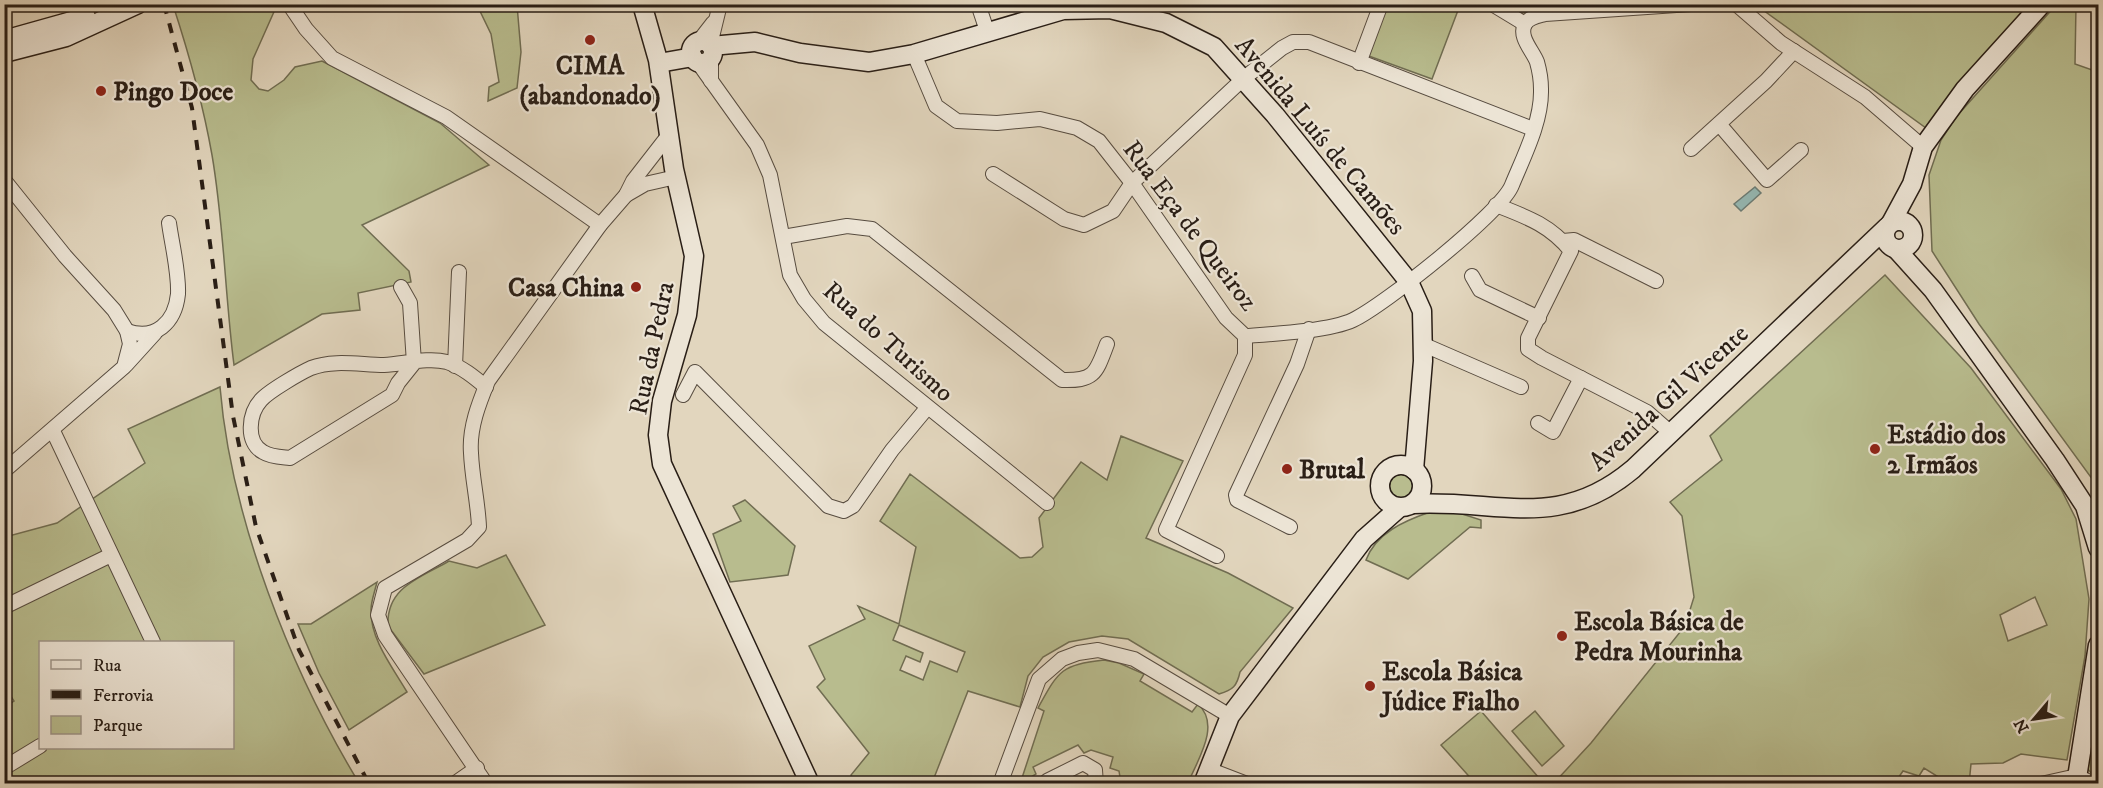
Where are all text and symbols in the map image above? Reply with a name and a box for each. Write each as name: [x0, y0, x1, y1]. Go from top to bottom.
street label: Avenida Luís de Camões: [1227, 30, 1413, 242]
marker: CIMA (abandonado): [583, 33, 597, 47]
place label: CIMA (abandonado): [520, 50, 660, 113]
place label: Pingo Doce: [113, 76, 233, 109]
marker: Pingo Doce: [94, 84, 108, 98]
street label: Rua Eça de Queiroz: [1115, 134, 1265, 318]
place label: Casa China: [508, 272, 625, 305]
street label: Rua do Turismo: [816, 275, 960, 410]
street label: Rua da Pedra: [622, 279, 683, 418]
marker: Casa China: [629, 280, 643, 294]
street label: Avenida Gil Vicente: [1582, 318, 1756, 479]
place label: Estádio dos 2 Irmãos: [1887, 419, 2006, 482]
marker: Estádio dos 2 Irmãos: [1868, 442, 1882, 456]
place label: Brutal: [1299, 454, 1366, 487]
marker: Brutal: [1280, 462, 1294, 476]
place label: Escola Básica de Pedra Mourinha: [1574, 606, 1744, 669]
marker: Escola Básica de Pedra Mourinha: [1555, 629, 1569, 643]
legend: [39, 641, 234, 749]
text: Rua: [93, 655, 122, 677]
place label: Escola Básica Júdice Fialho: [1379, 656, 1523, 719]
marker: Escola Básica Júdice Fialho: [1363, 679, 1377, 693]
text: Ferrovia: [93, 685, 154, 707]
north arrow: [2004, 689, 2064, 749]
text: Parque: [93, 715, 143, 737]
text: N: [2010, 715, 2034, 736]

